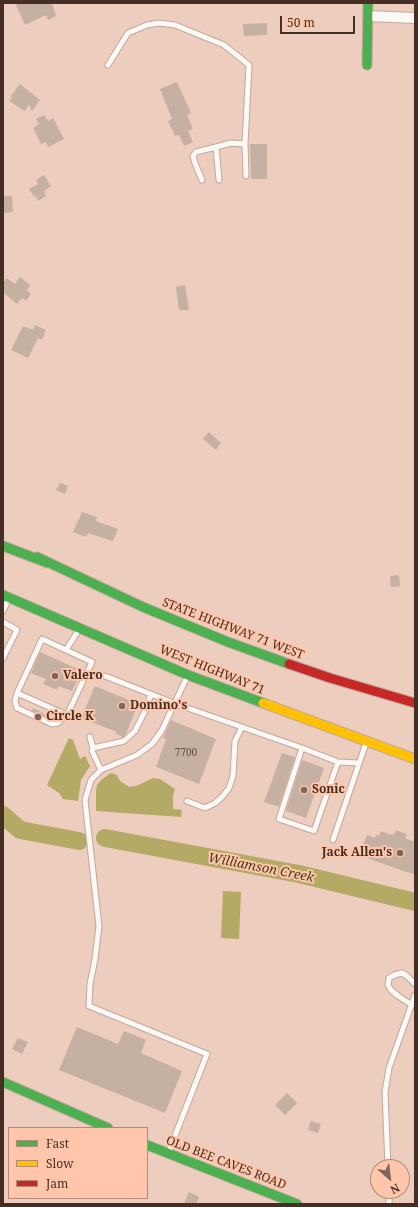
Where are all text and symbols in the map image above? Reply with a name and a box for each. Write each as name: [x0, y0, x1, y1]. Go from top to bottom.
scale bar: [282, 8, 357, 34]
text: 50 m: [287, 14, 315, 31]
street label: STATE HIGHWAY 71 WEST: [160, 595, 306, 663]
street label: WEST HIGHWAY 71: [157, 642, 267, 698]
place label: Valero: [63, 669, 103, 683]
marker: Valero: [50, 671, 60, 681]
place label: Domino's: [130, 699, 187, 713]
marker: Domino's: [117, 701, 127, 711]
place label: Circle K: [46, 710, 94, 724]
marker: Circle K: [33, 712, 43, 722]
house number: 7700: [175, 747, 197, 759]
place label: Sonic: [312, 783, 345, 797]
marker: Sonic: [299, 785, 309, 795]
place label: Jack Allen's: [322, 846, 392, 860]
marker: Jack Allen's: [395, 848, 405, 858]
water label: Williamson Creek: [207, 850, 315, 886]
legend: [8, 1127, 148, 1199]
street label: OLD BEE CAVES ROAD: [164, 1133, 288, 1193]
text: Fast: [46, 1135, 69, 1152]
text: Slow: [46, 1155, 74, 1172]
north arrow: [370, 1159, 410, 1199]
text: Jam: [46, 1175, 68, 1192]
text: N: [388, 1180, 403, 1198]

